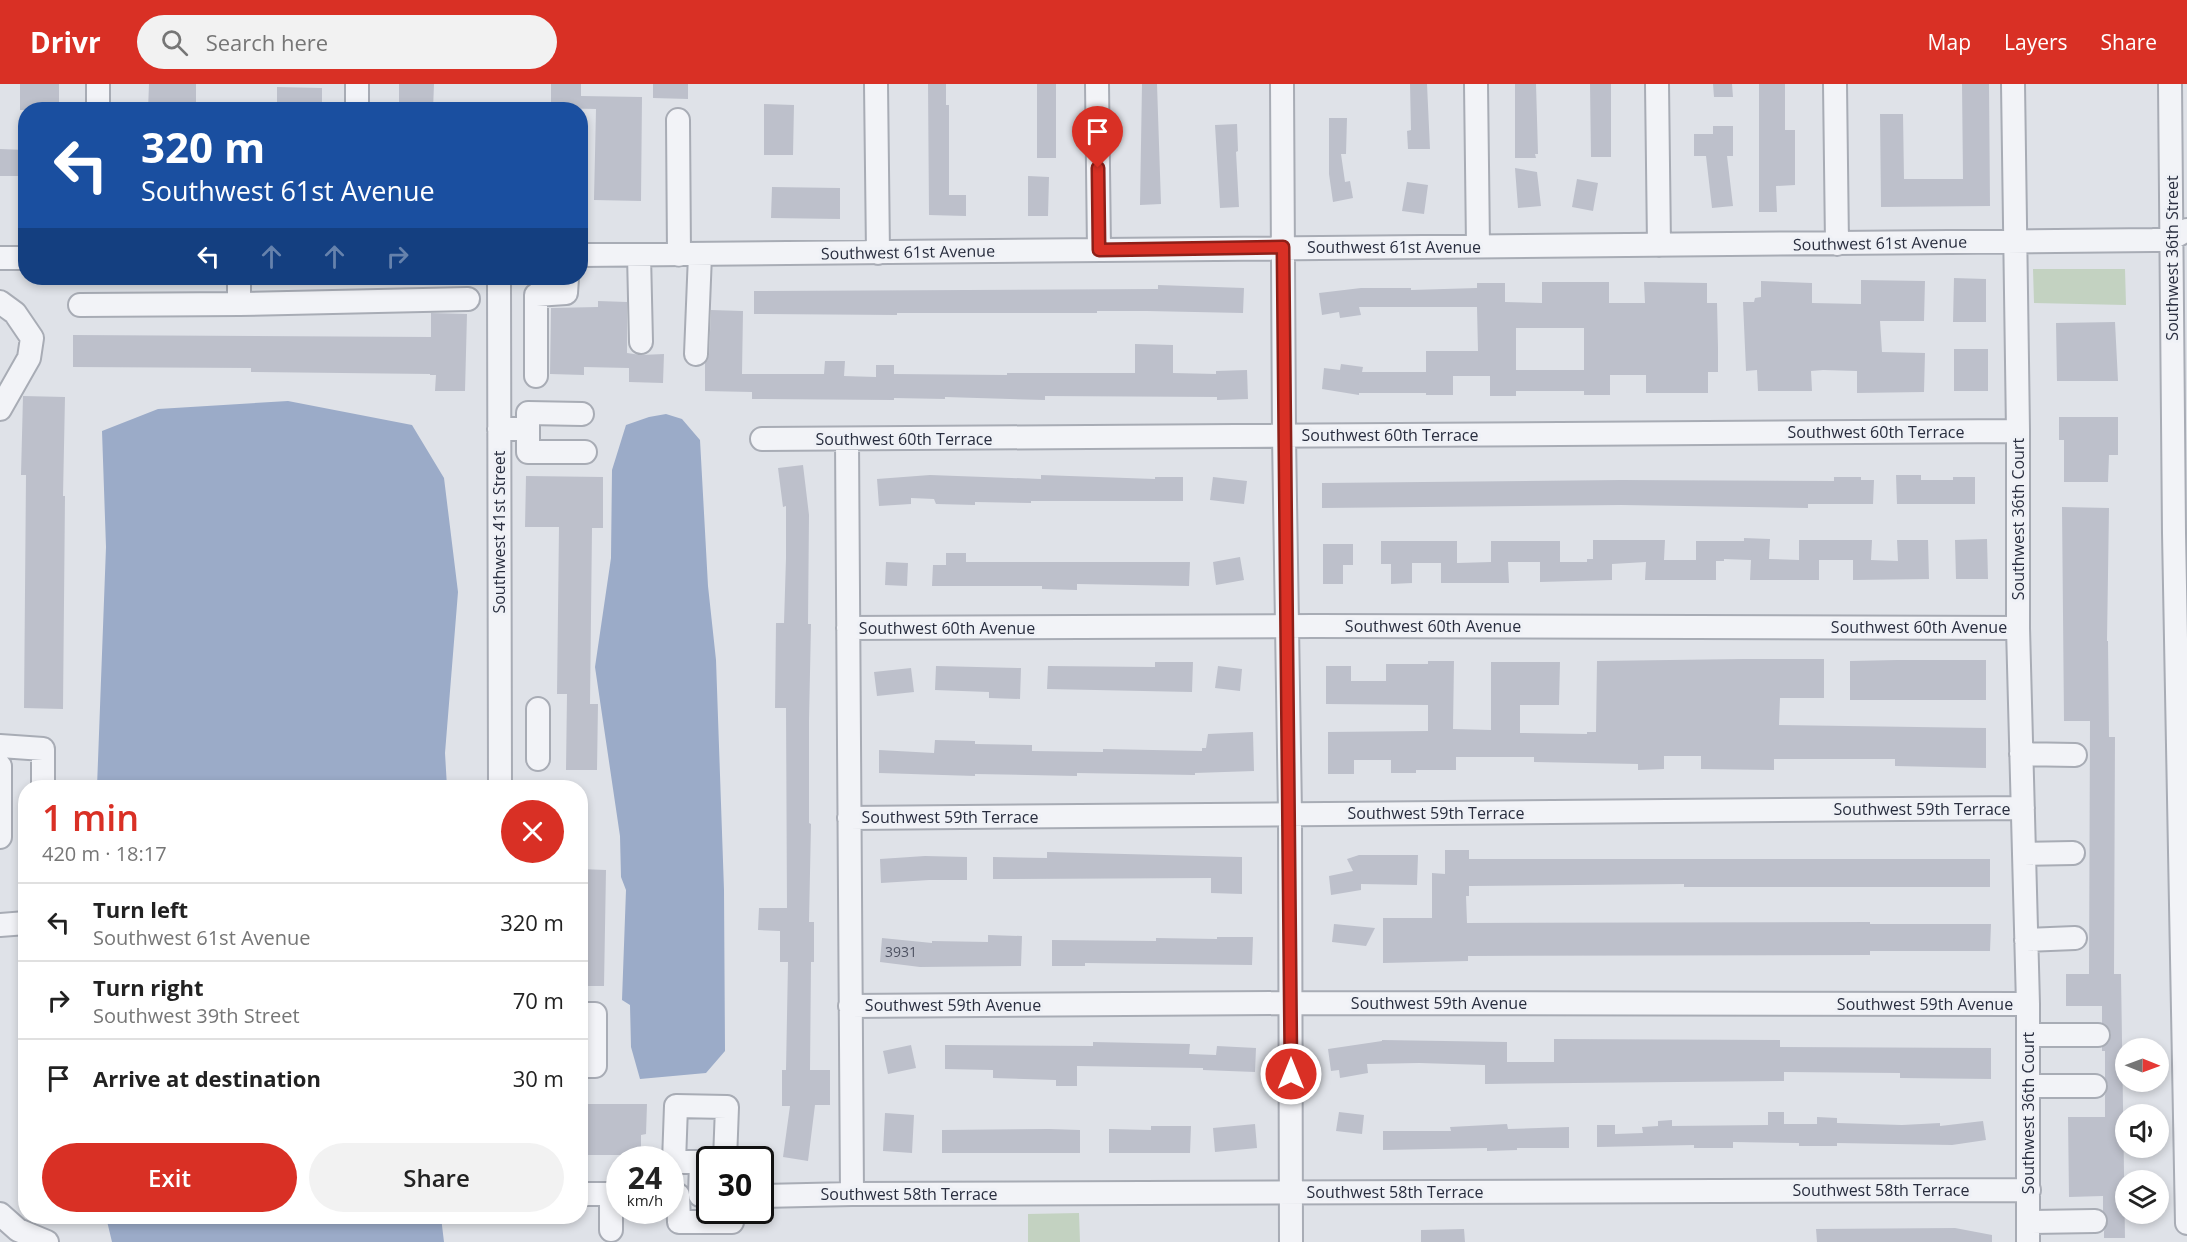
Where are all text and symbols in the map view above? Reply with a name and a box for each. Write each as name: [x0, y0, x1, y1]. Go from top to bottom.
search box: [137, 15, 557, 69]
text: Drivr: [30, 23, 101, 61]
icon: search: [158, 26, 191, 59]
text: Search here: [206, 27, 328, 57]
text: Map: [1928, 28, 1971, 56]
text: Layers: [2004, 28, 2068, 56]
text: Share: [2101, 28, 2157, 56]
pin: [1072, 106, 1123, 168]
icon: arrive: [1081, 115, 1114, 148]
text: 320 m: [141, 118, 265, 175]
icon: left: [42, 126, 120, 204]
text: Southwest 61st Avenue: [141, 172, 435, 209]
street label: Southwest 36th Street: [2161, 175, 2183, 341]
street label: Southwest 61st Avenue: [1793, 230, 1967, 256]
street label: Southwest 61st Avenue: [1307, 236, 1481, 258]
street label: Southwest 61st Avenue: [821, 239, 995, 265]
icon: left: [192, 240, 225, 273]
icon: ahead: [255, 240, 288, 273]
icon: ahead: [318, 240, 351, 273]
icon: right: [381, 240, 414, 273]
street label: Southwest 60th Terrace: [1788, 421, 1965, 443]
street label: Southwest 60th Terrace: [1302, 424, 1479, 446]
street label: Southwest 60th Terrace: [816, 428, 993, 450]
street label: Southwest 36th Court: [2007, 438, 2029, 600]
street label: Southwest 41st Street: [488, 450, 510, 614]
street label: Southwest 60th Avenue: [1345, 615, 1521, 637]
street label: Southwest 60th Avenue: [1831, 616, 2007, 638]
street label: Southwest 60th Avenue: [859, 617, 1035, 639]
text: 1 min: [42, 793, 139, 842]
street label: Southwest 59th Terrace: [1834, 798, 2011, 820]
button: close: [501, 800, 564, 863]
street label: Southwest 59th Terrace: [1348, 802, 1525, 824]
street label: Southwest 59th Terrace: [862, 806, 1039, 828]
text: 420 m · 18:17: [42, 840, 167, 867]
text: Turn left: [93, 894, 188, 924]
icon: left: [42, 906, 75, 939]
text: 320 m: [500, 907, 564, 937]
text: Southwest 61st Avenue: [93, 924, 311, 951]
house number: 3931: [885, 942, 917, 961]
text: Turn right: [93, 972, 204, 1002]
icon: right: [42, 984, 75, 1017]
text: 70 m: [513, 985, 564, 1015]
street label: Southwest 59th Avenue: [1351, 992, 1527, 1014]
street label: Southwest 59th Avenue: [1837, 993, 2013, 1015]
street label: Southwest 59th Avenue: [865, 994, 1041, 1016]
text: Southwest 39th Street: [93, 1002, 300, 1029]
street label: Southwest 36th Court: [2017, 1032, 2039, 1194]
north arrow: [2115, 1038, 2169, 1092]
map controls: [2115, 1038, 2169, 1224]
position arrow: [1259, 1042, 1323, 1106]
icon: arrive: [42, 1062, 75, 1095]
text: Arrive at destination: [93, 1063, 321, 1093]
text: 30 m: [513, 1063, 564, 1093]
button: sound: [2115, 1104, 2169, 1158]
button: Exit: [42, 1143, 297, 1212]
button: Share: [309, 1143, 564, 1212]
speed limit sign: 30: [696, 1146, 774, 1224]
text: 24: [628, 1157, 662, 1198]
button: layers: [2115, 1170, 2169, 1224]
street label: Southwest 58th Terrace: [1793, 1179, 1970, 1201]
street label: Southwest 58th Terrace: [1307, 1181, 1484, 1203]
street label: Southwest 58th Terrace: [821, 1183, 998, 1205]
text: km/h: [627, 1190, 663, 1210]

